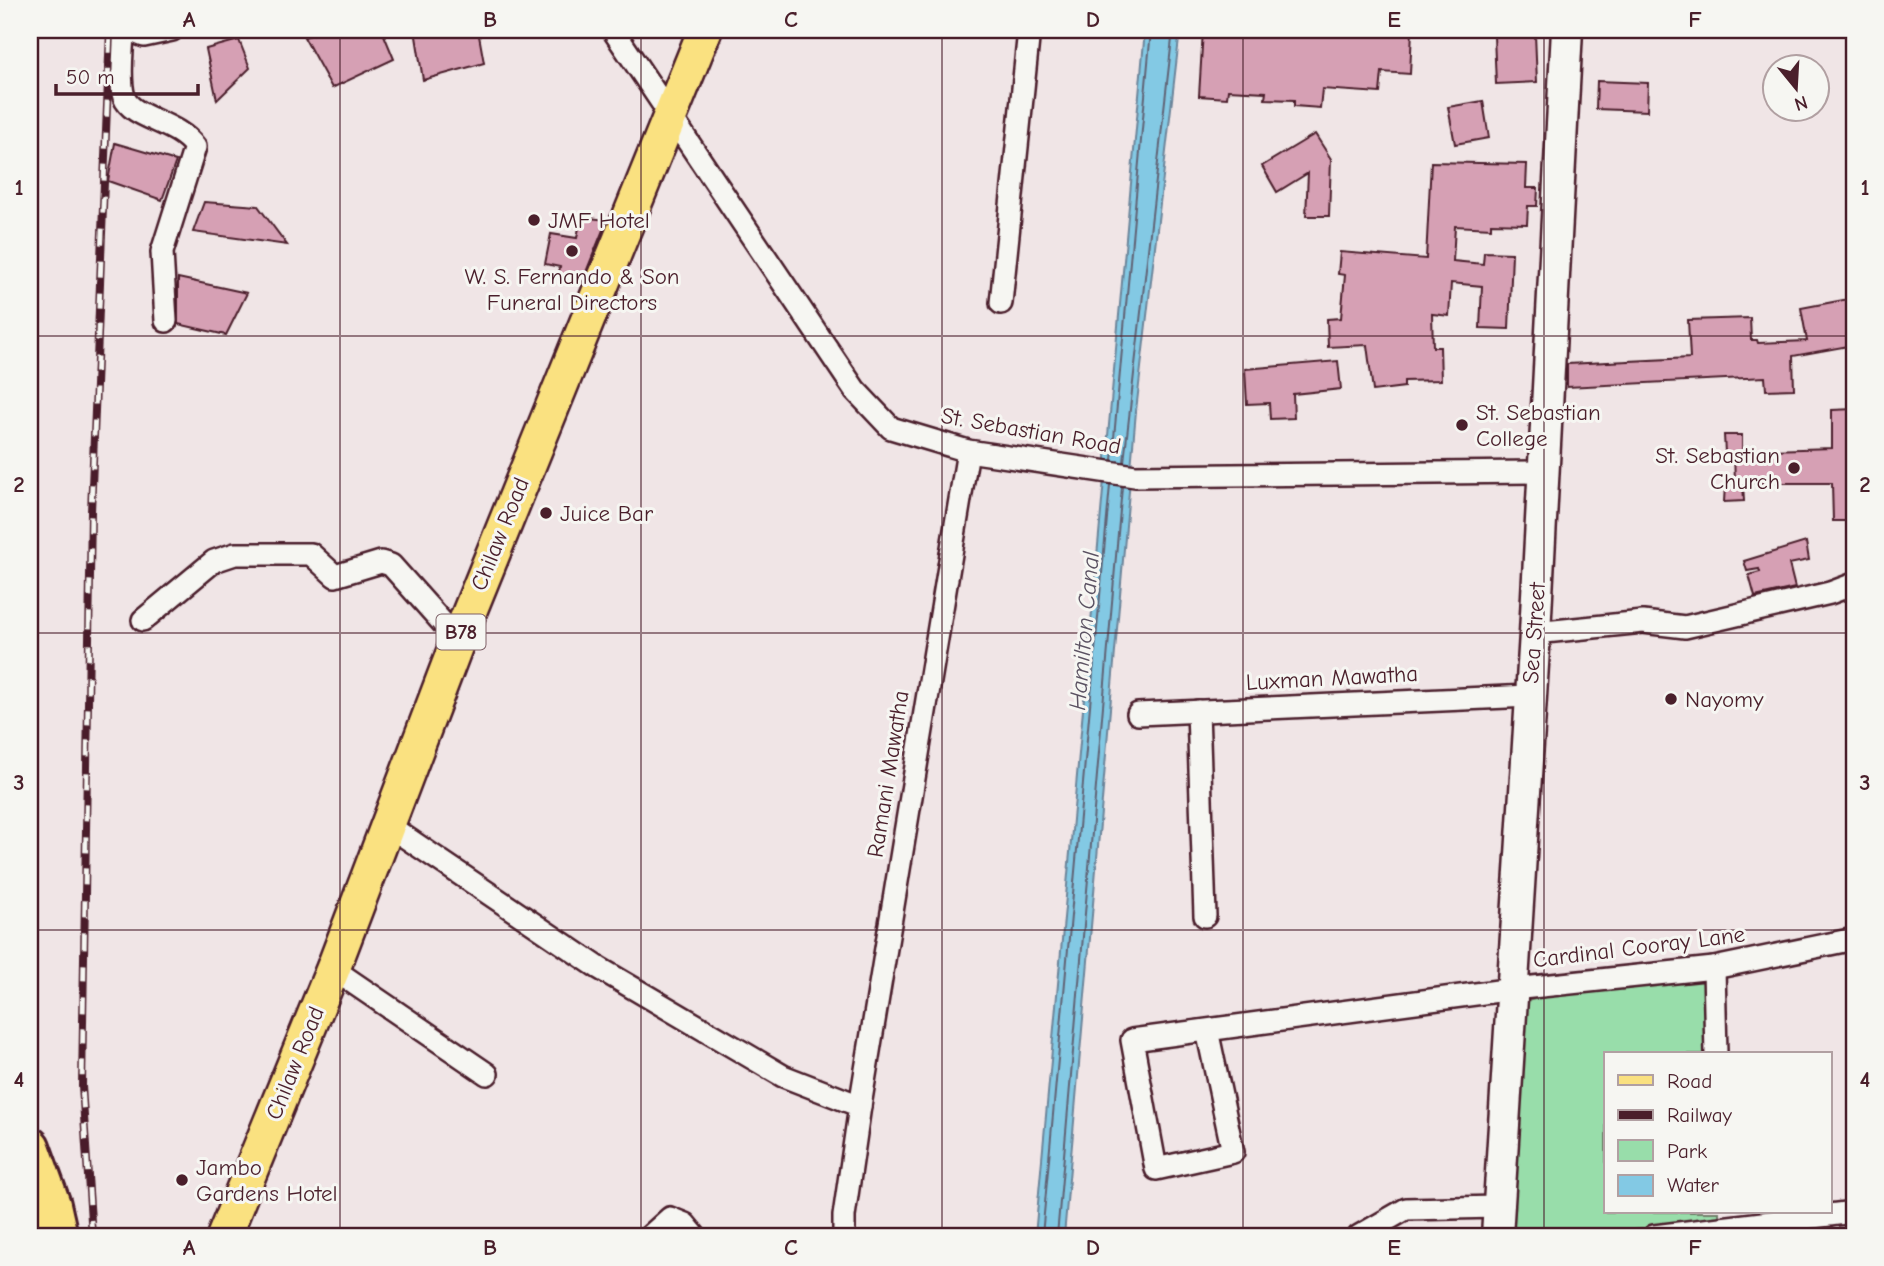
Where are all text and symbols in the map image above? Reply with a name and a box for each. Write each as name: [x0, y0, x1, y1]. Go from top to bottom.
text: A: [183, 6, 196, 33]
text: B: [483, 6, 497, 33]
text: C: [784, 6, 798, 33]
text: D: [1086, 6, 1100, 33]
text: E: [1387, 6, 1401, 33]
text: F: [1688, 6, 1702, 33]
scale bar: [56, 52, 198, 96]
north arrow: [1762, 52, 1832, 122]
text: 50 m: [66, 65, 115, 89]
text: N: [1792, 91, 1810, 116]
text: 1: [14, 174, 24, 201]
text: 1: [1860, 174, 1870, 201]
place label: JMF Hotel: [548, 207, 650, 234]
marker: JMF Hotel: [526, 212, 542, 228]
marker: W. S. Fernando & Son Funeral Directors: [564, 243, 580, 259]
place label: W. S. Fernando & Son Funeral Directors: [464, 263, 680, 316]
place label: St. Sebastian College: [1476, 399, 1601, 452]
street label: St. Sebastian Road: [939, 402, 1123, 460]
marker: St. Sebastian College: [1454, 417, 1470, 433]
place label: St. Sebastian Church: [1655, 442, 1780, 495]
marker: St. Sebastian Church: [1786, 460, 1802, 476]
text: 2: [13, 471, 25, 498]
text: 2: [1859, 471, 1871, 498]
street label: Chilaw Road: [465, 473, 535, 595]
place label: Juice Bar: [560, 500, 654, 527]
marker: Juice Bar: [538, 505, 554, 521]
water label: Hamilton Canal: [1063, 550, 1105, 712]
street label: Sea Street: [1517, 580, 1551, 685]
road number: B78: [436, 614, 486, 650]
street label: Luxman Mawatha: [1245, 660, 1419, 696]
place label: Nayomy: [1685, 686, 1764, 713]
street label: Ramani Mawatha: [861, 688, 915, 860]
marker: Nayomy: [1663, 691, 1679, 707]
text: 3: [13, 769, 25, 796]
text: 3: [1859, 769, 1871, 796]
street label: Cardinal Cooray Lane: [1531, 921, 1747, 973]
street label: Chilaw Road: [260, 1002, 330, 1124]
legend: [1604, 1052, 1832, 1214]
text: 4: [14, 1066, 25, 1093]
text: 4: [1860, 1066, 1871, 1093]
text: Road: [1667, 1069, 1712, 1093]
text: Railway: [1667, 1103, 1732, 1127]
text: Park: [1667, 1139, 1707, 1163]
place label: Jambo Gardens Hotel: [196, 1154, 338, 1207]
marker: Jambo Gardens Hotel: [174, 1172, 190, 1188]
text: Water: [1667, 1173, 1720, 1197]
text: A: [183, 1234, 196, 1261]
text: B: [483, 1234, 497, 1261]
text: C: [784, 1234, 798, 1261]
text: D: [1086, 1234, 1100, 1261]
text: E: [1387, 1234, 1401, 1261]
text: F: [1688, 1234, 1702, 1261]

